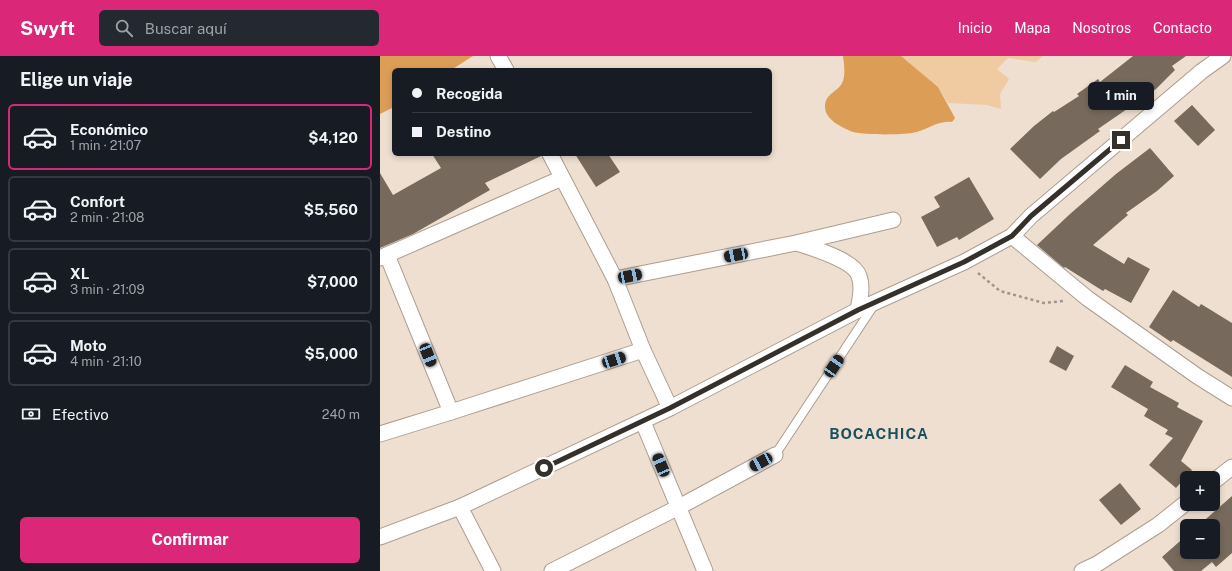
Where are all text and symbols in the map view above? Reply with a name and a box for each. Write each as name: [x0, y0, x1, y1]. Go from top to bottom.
search box: [99, 10, 379, 46]
text: Swyft: [20, 17, 75, 39]
icon: search: [113, 17, 135, 39]
text: Buscar aquí: [145, 20, 227, 37]
text: Inicio: [958, 20, 992, 36]
text: Mapa: [1014, 20, 1050, 36]
text: Nosotros: [1072, 20, 1131, 36]
text: Contacto: [1153, 20, 1212, 36]
text: Elige un viaje: [20, 69, 133, 90]
callout: 1 min: [1088, 82, 1154, 110]
text: Recogida: [436, 85, 503, 102]
text: 1 min: [1105, 88, 1137, 103]
icon: car: [22, 119, 58, 155]
text: Económico: [70, 121, 148, 138]
text: Destino: [436, 123, 491, 140]
text: $4,120: [308, 129, 358, 146]
route end: [1112, 131, 1130, 149]
text: 1 min · 21:07: [70, 138, 141, 153]
icon: car: [22, 191, 58, 227]
text: Confort: [70, 193, 125, 210]
text: $5,560: [304, 201, 358, 218]
text: 2 min · 21:08: [70, 210, 144, 225]
car: [723, 247, 749, 263]
icon: car: [22, 263, 58, 299]
text: XL: [70, 265, 89, 282]
car: [617, 268, 643, 284]
text: $7,000: [307, 273, 358, 290]
text: 3 min · 21:09: [70, 282, 145, 297]
icon: car: [22, 335, 58, 371]
text: Moto: [70, 337, 107, 354]
car: [418, 342, 438, 368]
text: $5,000: [305, 345, 358, 362]
car: [601, 351, 627, 369]
car: [822, 353, 846, 379]
text: 4 min · 21:10: [70, 354, 142, 369]
icon: cash: [20, 403, 42, 425]
text: Efectivo: [52, 406, 109, 423]
text: 240 m: [322, 407, 360, 422]
district label: BOCACHICA: [829, 425, 929, 442]
car: [748, 451, 774, 473]
car: [651, 452, 671, 478]
route start: [535, 459, 553, 477]
map controls: [1180, 471, 1220, 559]
button: +: [1180, 471, 1220, 511]
button: Confirmar: [20, 517, 360, 563]
button: −: [1180, 519, 1220, 559]

